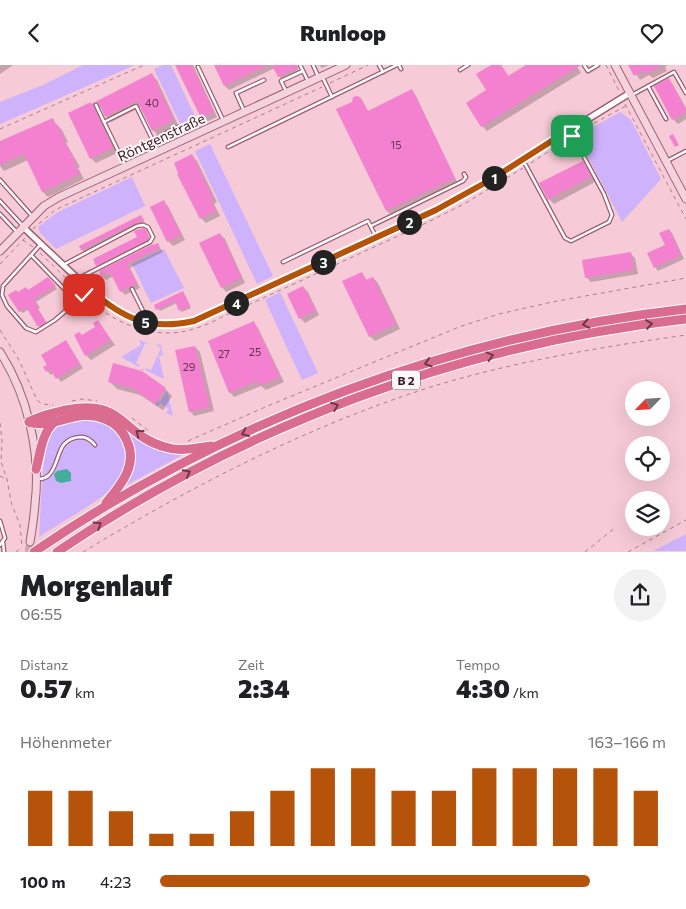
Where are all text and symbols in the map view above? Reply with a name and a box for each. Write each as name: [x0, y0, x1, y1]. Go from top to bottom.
icon: back: [20, 19, 48, 47]
text: Runloop: [300, 19, 386, 46]
icon: heart: [638, 19, 666, 47]
house number: 40: [145, 96, 159, 109]
street label: Röntgenstraße: [115, 109, 207, 165]
pin: [551, 115, 593, 157]
icon: arrive: [558, 122, 586, 150]
house number: 15: [390, 138, 402, 151]
pin: 1: [482, 165, 506, 191]
text: 1: [491, 170, 498, 187]
pin: 2: [396, 209, 422, 235]
text: 2: [406, 214, 413, 231]
pin: 3: [310, 249, 336, 275]
text: 3: [319, 254, 328, 271]
pin: [63, 274, 105, 316]
icon: check: [70, 281, 98, 309]
pin: 4: [224, 291, 248, 315]
text: 4: [232, 295, 241, 312]
pin: 5: [132, 309, 158, 335]
text: 5: [141, 314, 150, 331]
one-way arrow: [581, 318, 590, 329]
one-way arrow: [645, 319, 653, 330]
house number: 25: [249, 345, 261, 358]
house number: 27: [218, 347, 230, 360]
one-way arrow: [485, 351, 494, 362]
one-way arrow: [425, 357, 433, 367]
house number: 29: [183, 360, 196, 373]
road number: B 2: [392, 371, 420, 389]
north arrow: [625, 381, 670, 426]
map controls: [625, 381, 670, 536]
one-way arrow: [330, 402, 339, 412]
one-way arrow: [241, 426, 250, 437]
one-way arrow: [135, 430, 145, 439]
button: locate: [625, 436, 670, 481]
one-way arrow: [182, 469, 191, 479]
button: layers: [625, 491, 670, 536]
one-way arrow: [92, 521, 101, 531]
text: Morgenlauf: [20, 568, 172, 602]
button: share: [614, 569, 666, 621]
text: 06:55: [20, 604, 62, 623]
text: Distanz: [20, 656, 68, 673]
text: Zeit: [238, 656, 264, 673]
text: Tempo: [456, 656, 500, 673]
text: 0.57: [20, 673, 72, 703]
text: 2:34: [238, 673, 290, 703]
text: 4:30: [456, 673, 510, 703]
text: km: [72, 684, 95, 701]
text: /km: [510, 684, 539, 701]
text: Höhenmeter: [20, 732, 112, 751]
text: 163–166 m: [588, 732, 666, 751]
text: 100 m: [20, 872, 66, 891]
text: 4:23: [100, 872, 131, 891]

